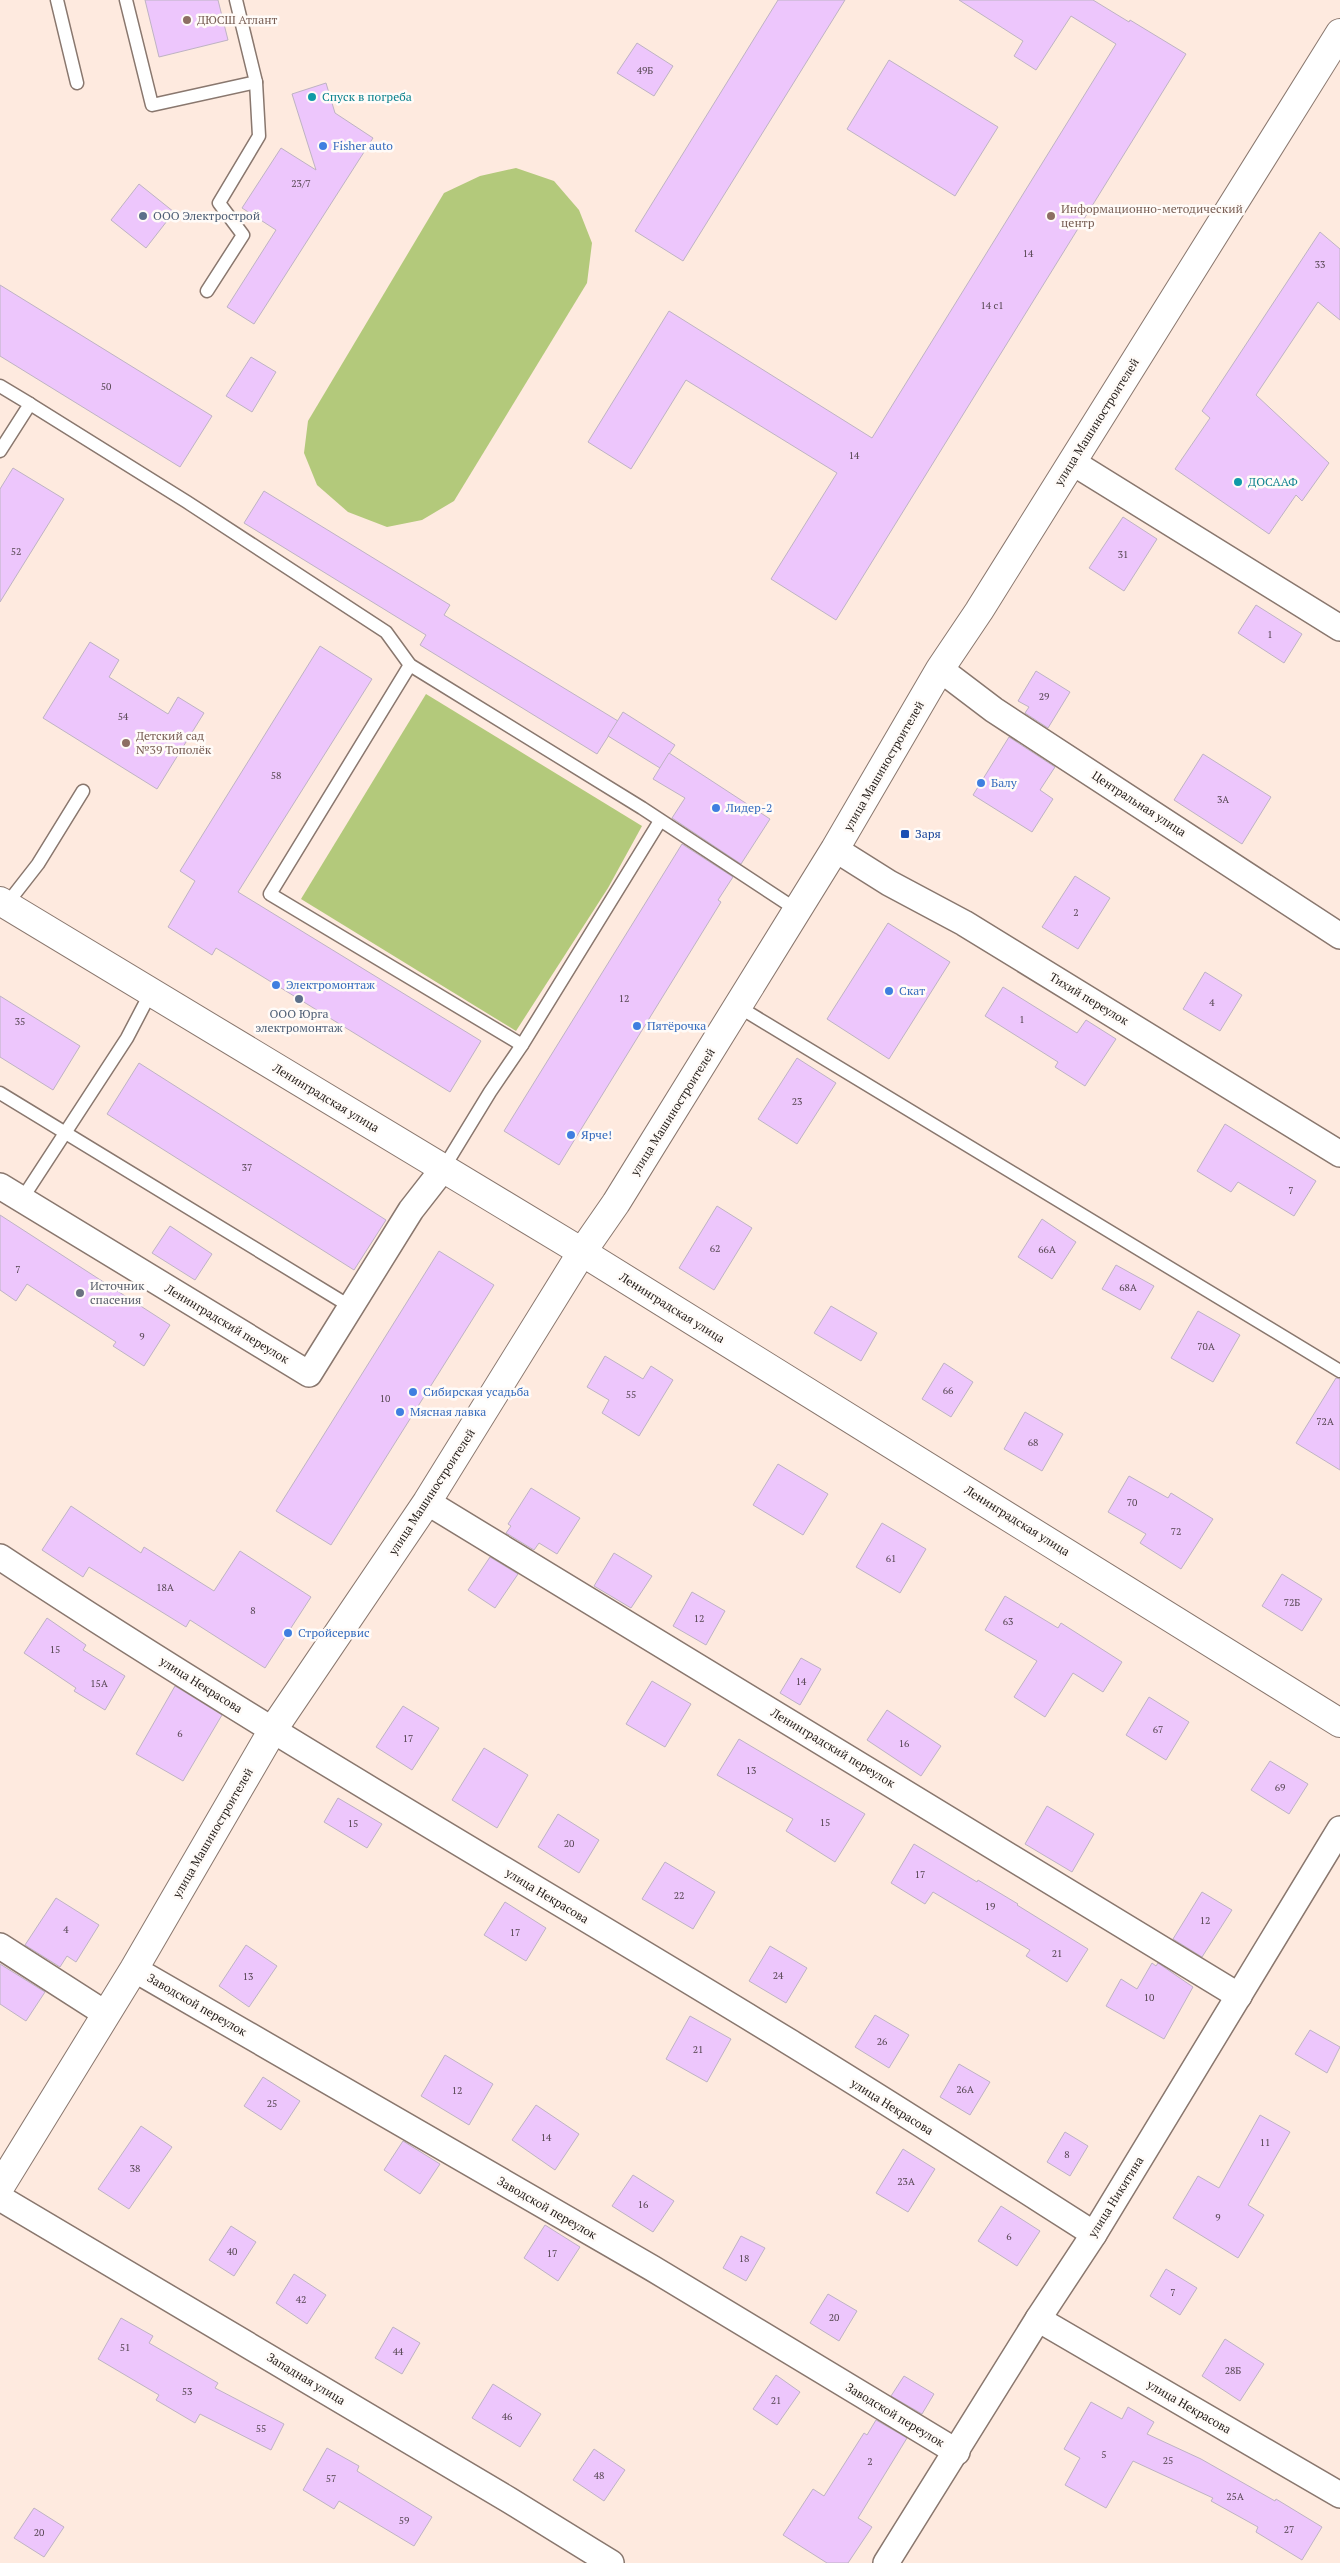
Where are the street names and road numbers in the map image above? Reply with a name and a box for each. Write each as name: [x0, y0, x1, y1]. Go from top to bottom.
street label: улица Машиностроителей: [1051, 355, 1142, 489]
street label: улица Машиностроителей: [840, 698, 927, 834]
street label: Центральная улица: [1089, 768, 1189, 840]
street label: Тихий переулок: [1047, 969, 1132, 1028]
street label: улица Машиностроителей: [627, 1045, 718, 1179]
street label: Ленинградская улица: [270, 1059, 382, 1135]
street label: Ленинградская улица: [616, 1269, 728, 1346]
street label: Ленинградский переулок: [162, 1280, 292, 1367]
street label: улица Машиностроителей: [385, 1426, 478, 1559]
street label: Ленинградская улица: [961, 1482, 1073, 1559]
street label: улица Некрасова: [156, 1653, 245, 1716]
street label: Ленинградский переулок: [768, 1704, 898, 1791]
street label: улица Машиностроителей: [169, 1765, 256, 1901]
street label: улица Некрасова: [502, 1864, 592, 1926]
street label: Заводской переулок: [145, 1970, 250, 2039]
street label: улица Некрасова: [847, 2075, 936, 2138]
street label: улица Никитина: [1084, 2153, 1146, 2241]
street label: Заводской переулок: [495, 2173, 600, 2242]
street label: Западная улица: [264, 2349, 348, 2408]
street label: улица Некрасова: [1144, 2376, 1234, 2437]
street label: Заводской переулок: [843, 2379, 948, 2450]

